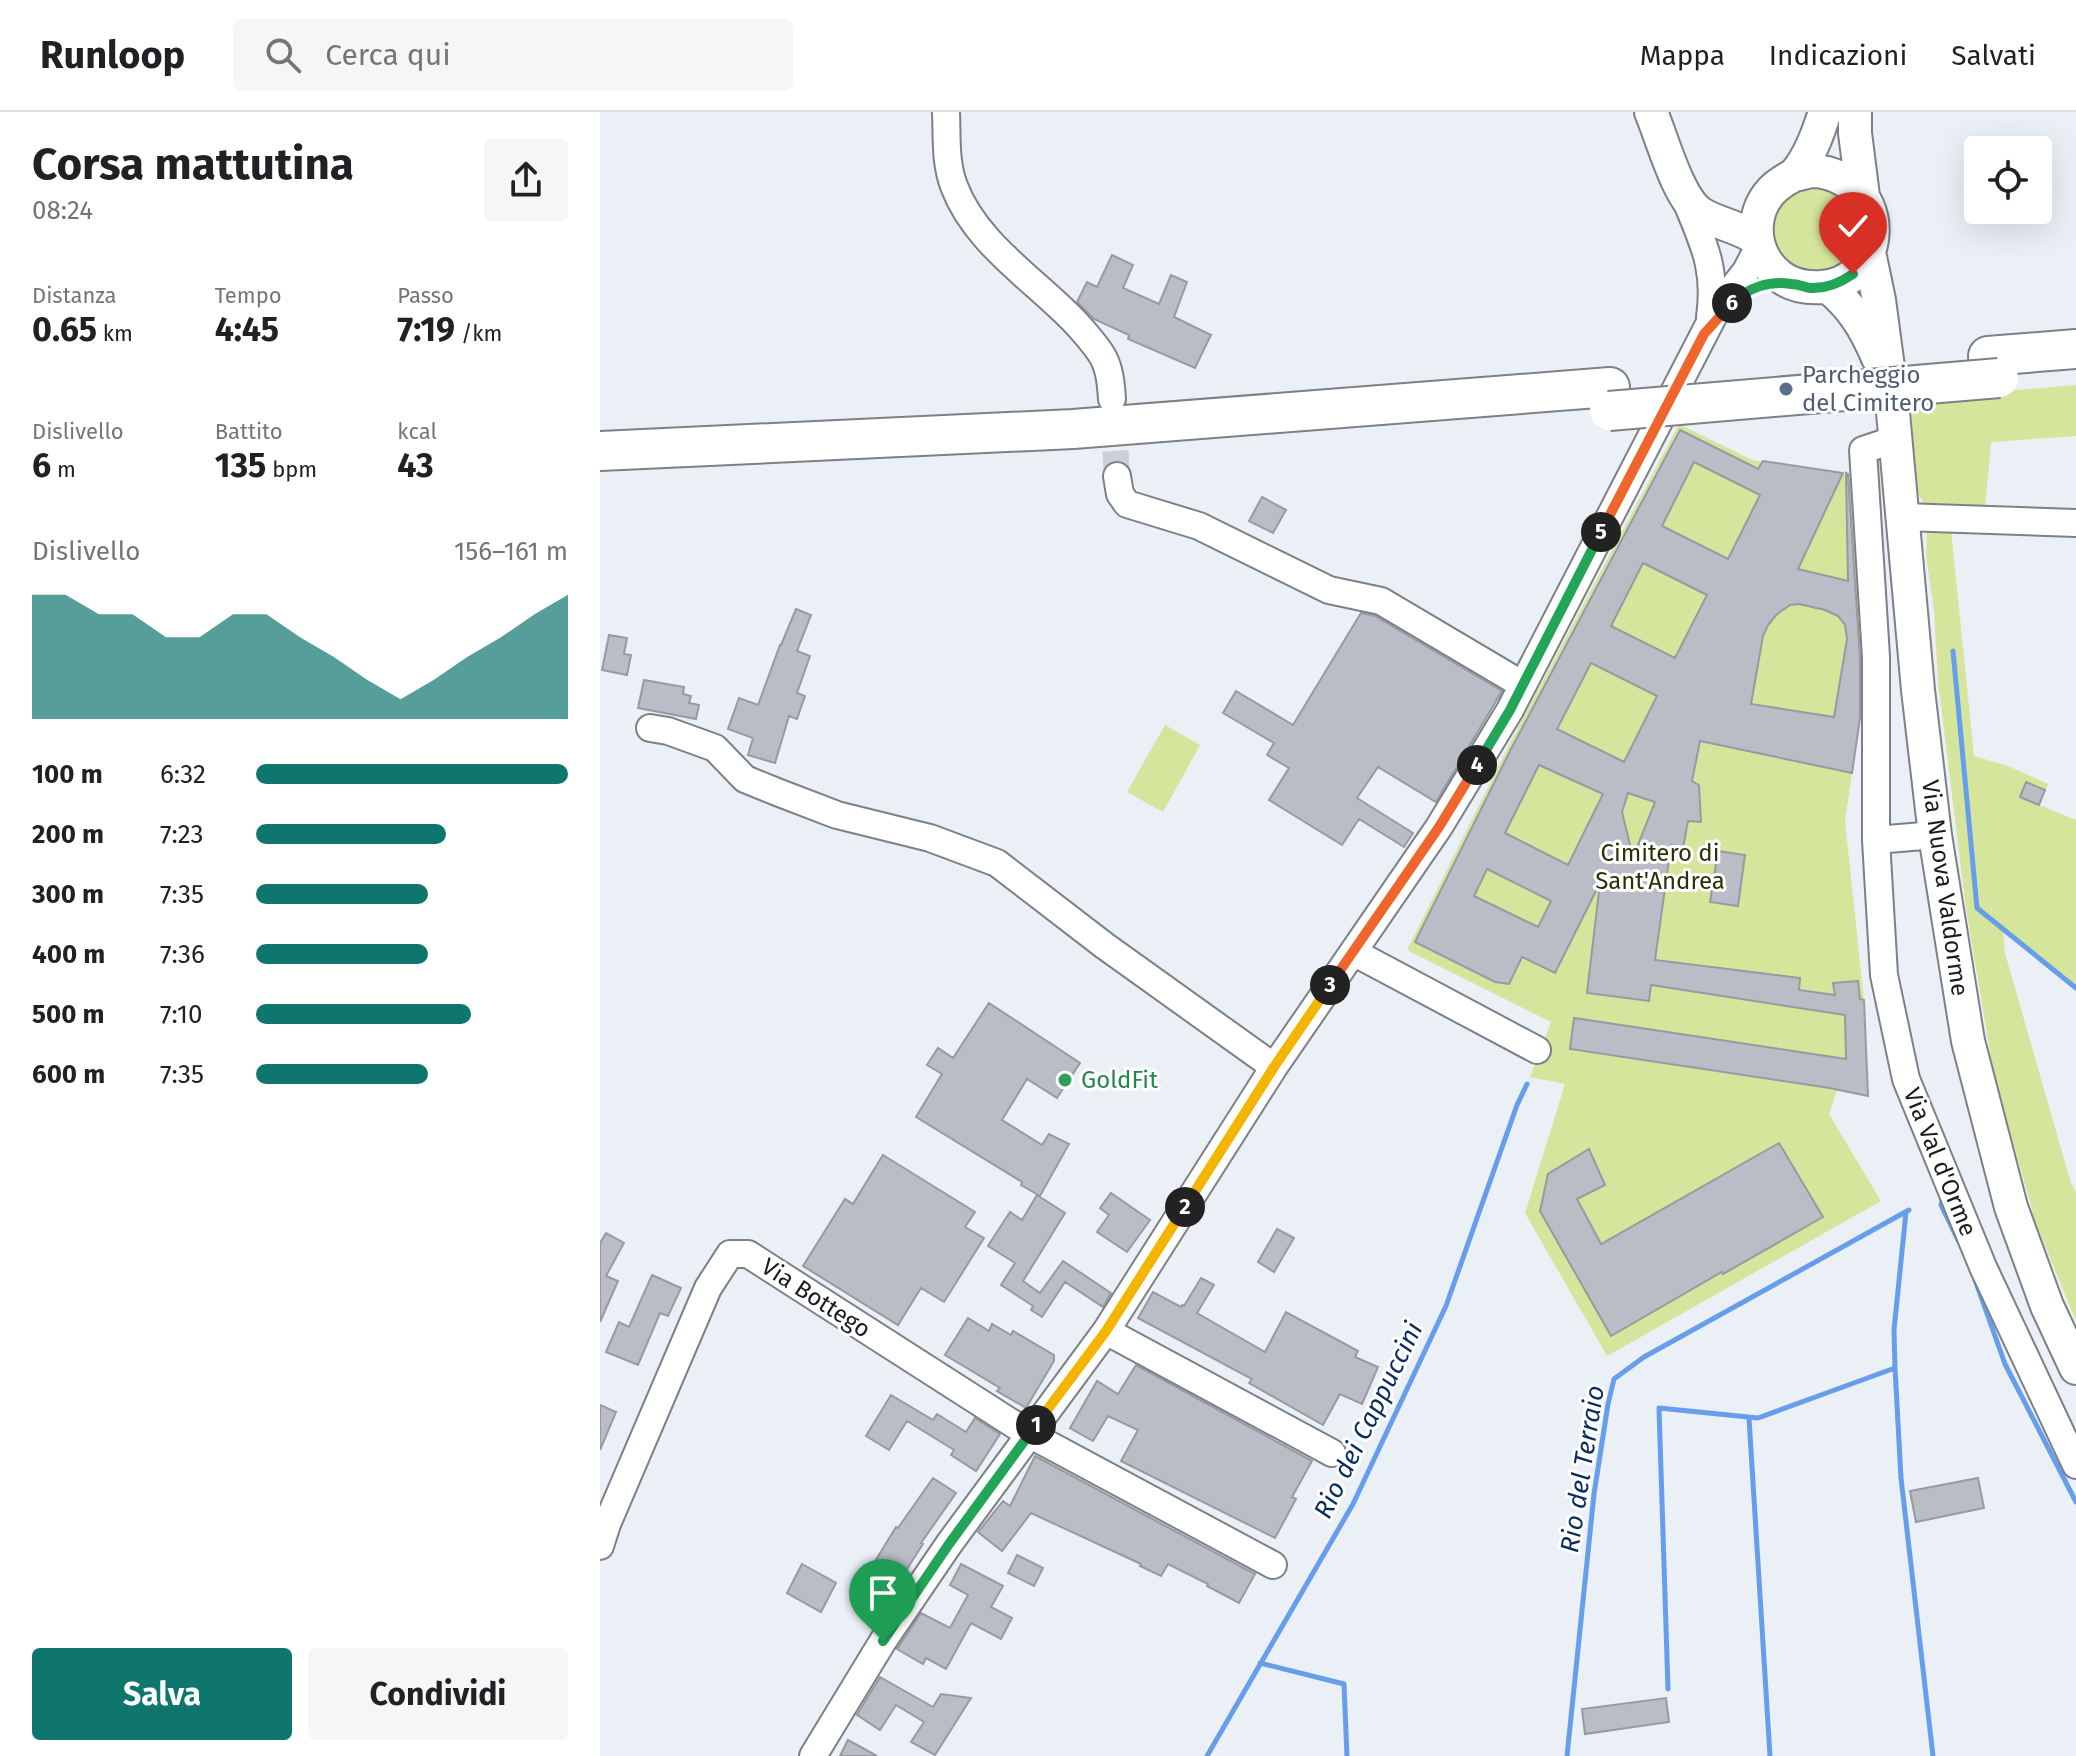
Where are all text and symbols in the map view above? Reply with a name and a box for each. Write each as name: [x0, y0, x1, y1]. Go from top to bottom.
search box: [233, 19, 793, 91]
text: Runloop: [40, 32, 185, 78]
icon: search: [261, 33, 305, 77]
text: Cerca qui: [325, 37, 451, 73]
text: Mappa: [1640, 39, 1725, 72]
text: Indicazioni: [1769, 39, 1907, 72]
text: Salvati: [1951, 39, 2036, 72]
map controls: [1964, 136, 2052, 224]
button: locate: [1964, 136, 2052, 224]
text: Corsa mattutina: [32, 138, 354, 191]
button: share: [484, 138, 568, 222]
pin: [1819, 192, 1887, 274]
text: 08:24: [32, 195, 93, 226]
icon: check: [1831, 204, 1875, 248]
text: Distanza: [32, 282, 117, 309]
text: Tempo: [215, 282, 282, 309]
text: Passo: [397, 282, 454, 309]
pin: 6: [1712, 283, 1752, 323]
text: 6: [1726, 289, 1738, 316]
text: 0.65: [32, 309, 97, 350]
text: 4:45: [215, 309, 279, 350]
text: 7:19: [397, 309, 455, 350]
text: km: [97, 320, 133, 347]
text: /km: [455, 320, 502, 347]
place label: Parcheggio del Cimitero: [1802, 361, 1934, 417]
marker: Parcheggio del Cimitero: [1777, 380, 1795, 398]
text: Dislivello: [32, 418, 124, 445]
text: Battito: [215, 418, 283, 445]
text: kcal: [397, 418, 437, 445]
text: 6: [32, 445, 51, 486]
text: 135: [215, 445, 266, 486]
text: 43: [397, 445, 434, 486]
text: m: [51, 456, 76, 483]
text: bpm: [266, 456, 317, 483]
pin: 5: [1581, 512, 1621, 552]
text: 5: [1595, 518, 1607, 545]
text: Dislivello: [32, 536, 140, 567]
text: 156–161 m: [454, 536, 568, 567]
pin: 4: [1457, 745, 1497, 785]
text: 4: [1471, 751, 1483, 778]
text: 100 m: [32, 759, 103, 790]
text: 6:32: [160, 759, 206, 790]
street label: Via Nuova Valdorme: [1916, 778, 1974, 998]
text: 200 m: [32, 819, 104, 850]
text: 7:23: [160, 819, 204, 850]
park label: Cimitero di Sant'Andrea: [1595, 839, 1725, 895]
text: 300 m: [32, 879, 104, 910]
text: 7:35: [160, 879, 204, 910]
text: 400 m: [32, 939, 105, 970]
text: 7:36: [160, 939, 205, 970]
pin: 3: [1310, 965, 1350, 1005]
text: 3: [1324, 971, 1336, 998]
text: 500 m: [32, 999, 105, 1030]
text: 7:10: [160, 999, 203, 1030]
text: 600 m: [32, 1059, 105, 1090]
text: 7:35: [160, 1059, 204, 1090]
place label: GoldFit: [1081, 1066, 1158, 1094]
marker: GoldFit: [1056, 1071, 1074, 1089]
street label: Via Val d'Orme: [1898, 1084, 1982, 1240]
pin: 2: [1165, 1187, 1205, 1227]
text: 2: [1179, 1193, 1191, 1220]
street label: Via Bottego: [756, 1252, 876, 1344]
water label: Rio dei Cappuccini: [1307, 1317, 1429, 1523]
water label: Rio del Terraio: [1554, 1383, 1611, 1555]
pin: 1: [1016, 1405, 1056, 1445]
text: 1: [1031, 1411, 1041, 1438]
pin: [849, 1559, 917, 1641]
icon: arrive: [861, 1571, 905, 1615]
button: Salva: [32, 1648, 292, 1740]
button: Condividi: [308, 1648, 568, 1740]

